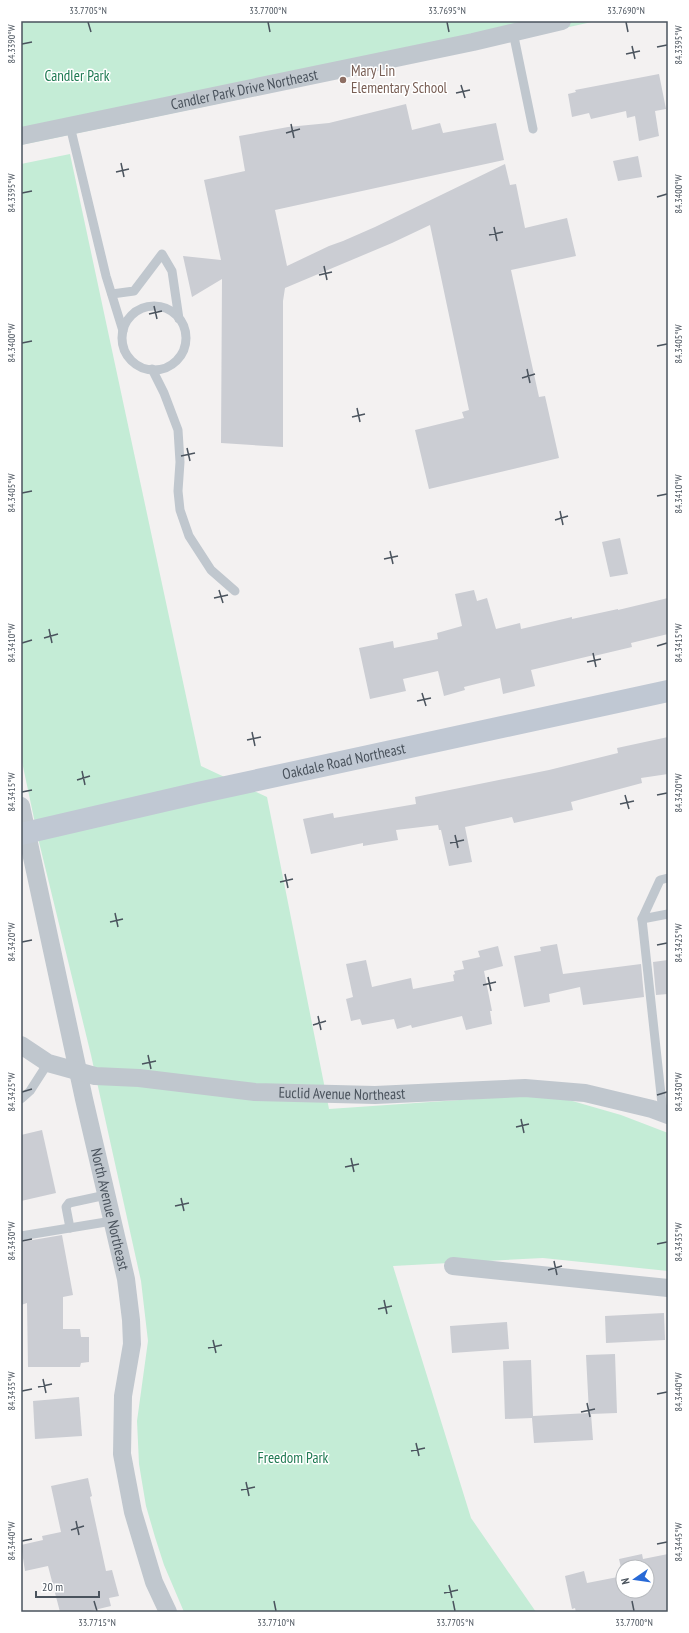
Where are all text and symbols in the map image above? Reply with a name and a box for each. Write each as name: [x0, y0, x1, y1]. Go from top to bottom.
text: 33.7705°N: [69, 4, 107, 17]
text: 33.7700°N: [249, 4, 287, 17]
text: 33.7695°N: [428, 4, 466, 17]
text: 33.7690°N: [607, 4, 645, 17]
text: 84.3390°W: [5, 24, 18, 63]
text: 84.3395°W: [672, 25, 685, 64]
place label: Mary Lin Elementary School: [351, 61, 448, 97]
street label: Candler Park Drive Northeast: [169, 65, 319, 114]
park label: Candler Park: [44, 66, 110, 85]
marker: Mary Lin Elementary School: [338, 75, 348, 85]
text: 84.3395°W: [5, 173, 18, 212]
text: 84.3400°W: [672, 174, 685, 213]
text: 84.3400°W: [5, 323, 18, 362]
text: 84.3405°W: [672, 324, 685, 363]
text: 84.3405°W: [5, 473, 18, 512]
text: 84.3410°W: [672, 474, 685, 513]
text: 84.3410°W: [5, 623, 18, 662]
text: 84.3415°W: [672, 623, 685, 662]
street label: Oakdale Road Northeast: [280, 738, 407, 783]
text: 84.3415°W: [5, 772, 18, 811]
text: 84.3420°W: [672, 773, 685, 812]
text: 84.3420°W: [5, 922, 18, 961]
text: 84.3425°W: [672, 923, 685, 962]
text: 84.3425°W: [5, 1072, 18, 1111]
text: 84.3430°W: [672, 1072, 685, 1111]
street label: Euclid Avenue Northeast: [278, 1083, 406, 1104]
street label: North Avenue Northeast: [87, 1146, 134, 1272]
text: 84.3430°W: [5, 1221, 18, 1260]
text: 84.3435°W: [672, 1222, 685, 1261]
text: 84.3435°W: [5, 1371, 18, 1410]
text: 84.3440°W: [672, 1372, 685, 1411]
park label: Freedom Park: [258, 1448, 329, 1467]
text: 84.3440°W: [5, 1521, 18, 1560]
text: 84.3445°W: [672, 1522, 685, 1561]
north arrow: [615, 1559, 655, 1599]
scale bar: [36, 1573, 99, 1599]
text: N: [618, 1577, 633, 1586]
text: 20 m: [42, 1579, 63, 1594]
text: 33.7715°N: [78, 1616, 116, 1629]
text: 33.7710°N: [257, 1616, 295, 1629]
text: 33.7705°N: [436, 1616, 474, 1629]
text: 33.7700°N: [615, 1616, 653, 1629]

